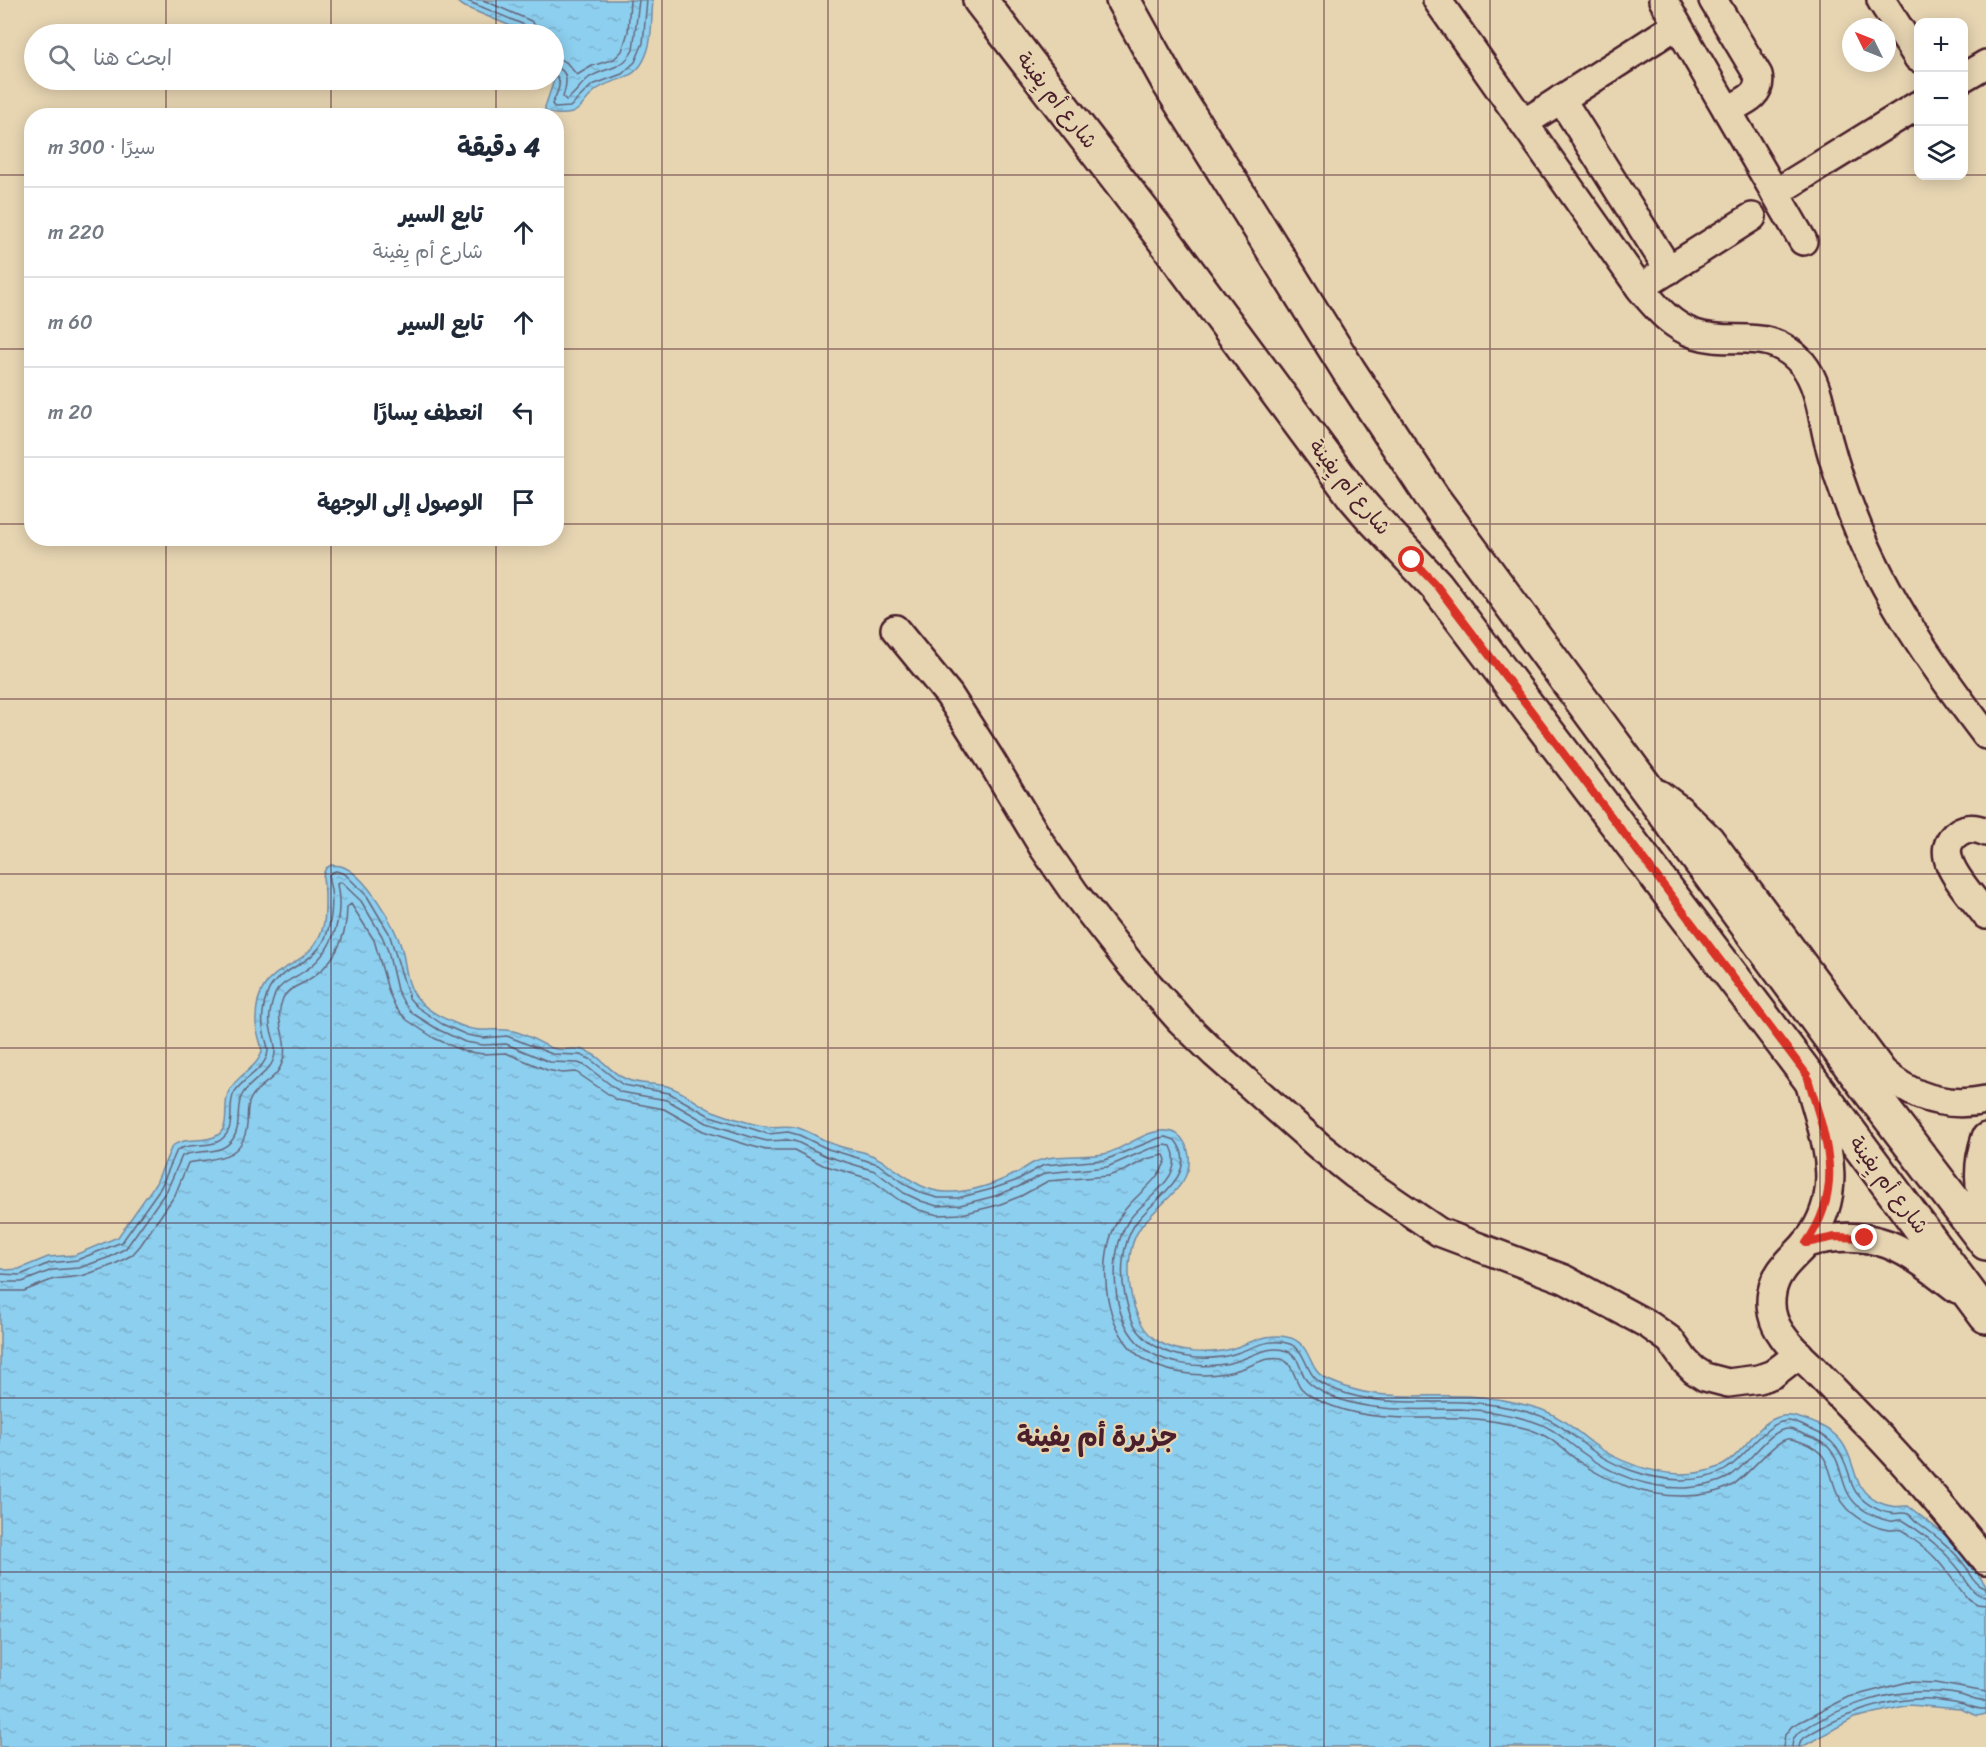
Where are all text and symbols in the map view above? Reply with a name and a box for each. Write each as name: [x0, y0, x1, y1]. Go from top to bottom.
north arrow: [1842, 18, 1896, 72]
map controls: [1914, 18, 1968, 180]
button: +: [1914, 18, 1968, 72]
search box: [24, 24, 564, 90]
text: ابحث هنا: [93, 38, 172, 77]
icon: search: [45, 41, 78, 74]
street label: شارع أم يِفينة: [1006, 43, 1108, 157]
button: −: [1914, 72, 1968, 126]
text: 4 دقيقة: [457, 124, 540, 170]
button: layers: [1914, 126, 1968, 180]
text: سيرًا · 300 m: [48, 130, 155, 165]
text: تابع السير: [399, 195, 483, 234]
text: 220 m: [48, 215, 104, 250]
icon: ahead: [507, 216, 540, 249]
text: شارع أم يِفينة: [373, 234, 483, 269]
text: تابع السير: [399, 303, 483, 342]
text: 60 m: [48, 305, 93, 340]
icon: ahead: [507, 306, 540, 339]
text: انعطف يسارًا: [373, 393, 483, 432]
text: 20 m: [48, 395, 93, 430]
icon: left: [507, 396, 540, 429]
street label: شارع أم يِفينة: [1299, 430, 1401, 544]
text: الوصول إلى الوجهة: [317, 483, 483, 522]
icon: arrive: [507, 486, 540, 519]
route start: [1398, 546, 1424, 572]
street label: شارع أم يِفينة: [1839, 1127, 1939, 1243]
route end: [1851, 1224, 1877, 1250]
district label: جزيرة أم يفينة: [1017, 1413, 1177, 1461]

